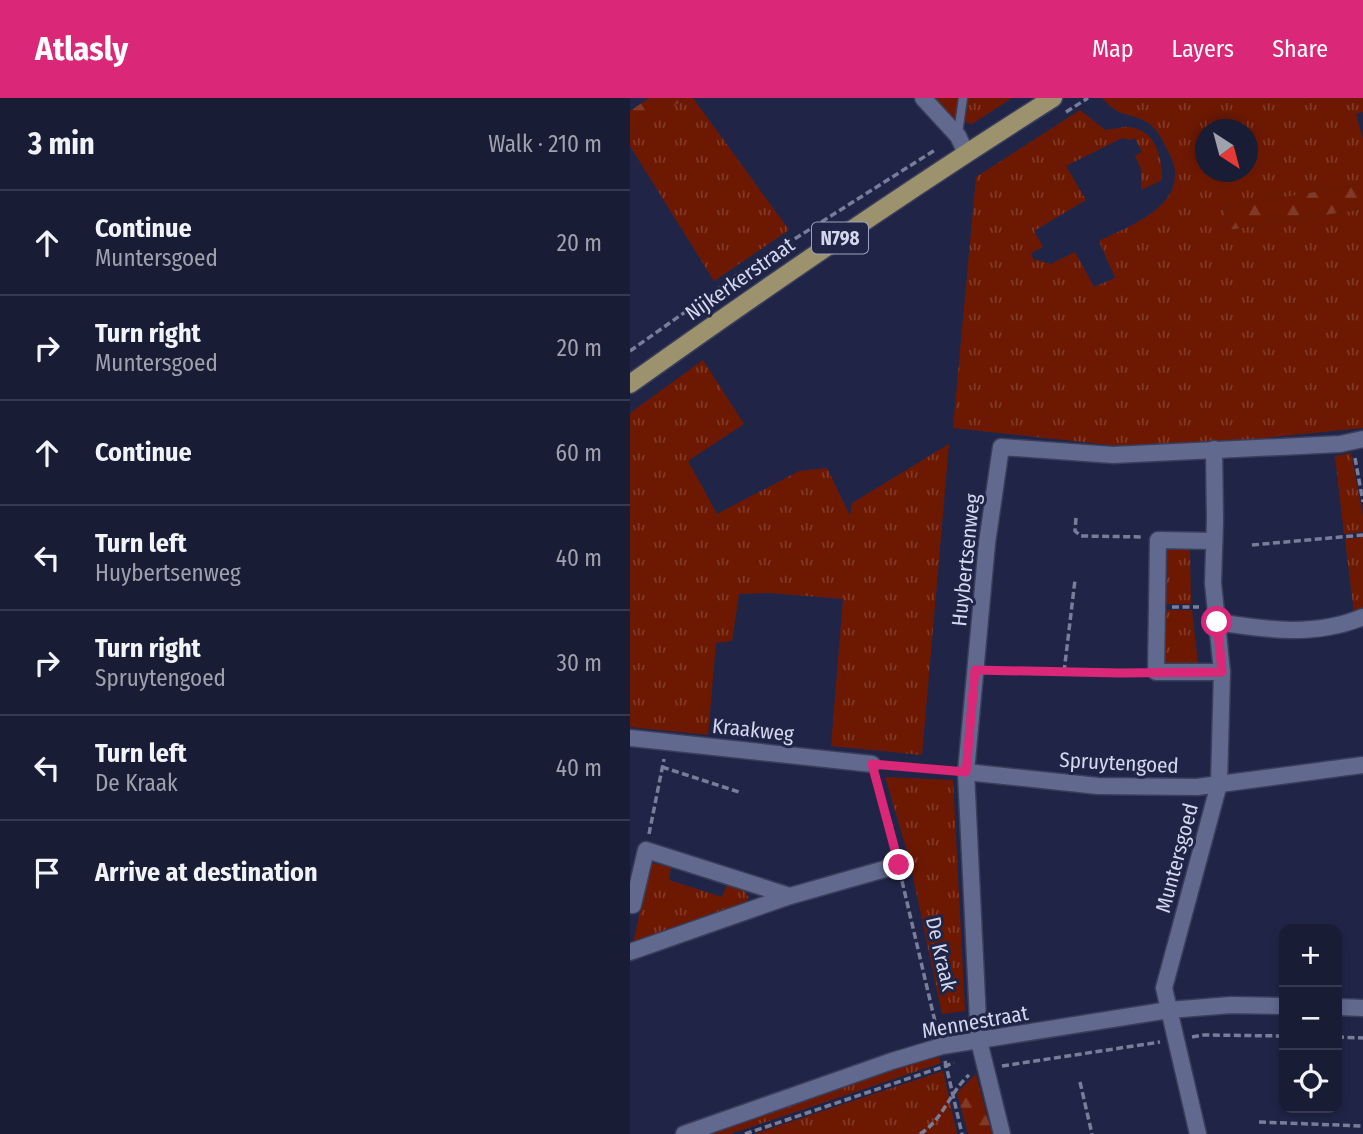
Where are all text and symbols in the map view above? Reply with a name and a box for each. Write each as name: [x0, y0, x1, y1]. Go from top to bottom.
text: Atlasly: [35, 29, 128, 69]
text: Map: [1092, 35, 1134, 63]
text: Layers: [1172, 35, 1234, 63]
text: Share: [1272, 35, 1328, 63]
north arrow: [1195, 119, 1258, 182]
text: 3 min: [28, 126, 95, 162]
text: Walk · 210 m: [488, 130, 602, 158]
text: Continue: [95, 213, 192, 244]
road number: N798: [812, 222, 868, 254]
icon: ahead: [28, 224, 66, 262]
text: 20 m: [557, 229, 602, 257]
street label: Nijkerkerstraat: [680, 232, 800, 326]
text: Muntersgoed: [95, 244, 218, 272]
text: Turn right: [95, 318, 201, 349]
icon: right: [28, 329, 66, 367]
text: 20 m: [557, 334, 602, 362]
text: Muntersgoed: [95, 349, 218, 377]
icon: ahead: [28, 434, 66, 472]
text: Continue: [95, 437, 192, 468]
text: 60 m: [556, 439, 602, 467]
street label: Huybertsenweg: [946, 492, 986, 628]
text: Turn left: [95, 528, 187, 559]
icon: left: [28, 539, 66, 577]
text: 40 m: [556, 544, 602, 572]
text: Huybertsenweg: [95, 559, 241, 587]
route start: [1201, 606, 1232, 637]
text: Turn right: [95, 633, 201, 664]
icon: right: [28, 644, 66, 682]
text: 30 m: [557, 649, 602, 677]
text: Spruytengoed: [95, 664, 226, 692]
street label: Kraakweg: [711, 713, 795, 747]
text: Turn left: [95, 738, 187, 769]
street label: Spruytengoed: [1059, 747, 1179, 779]
icon: left: [28, 749, 66, 787]
text: 40 m: [556, 754, 602, 782]
text: De Kraak: [95, 769, 178, 797]
street label: Muntersgoed: [1150, 800, 1204, 916]
route end: [883, 849, 914, 880]
icon: arrive: [28, 854, 66, 892]
text: Arrive at destination: [95, 857, 318, 888]
street label: De Kraak: [920, 914, 962, 994]
map controls: [1279, 924, 1342, 1113]
button: +: [1279, 924, 1342, 987]
button: −: [1279, 987, 1342, 1050]
street label: Mennestraat: [920, 1000, 1030, 1044]
button: locate: [1279, 1050, 1342, 1113]

